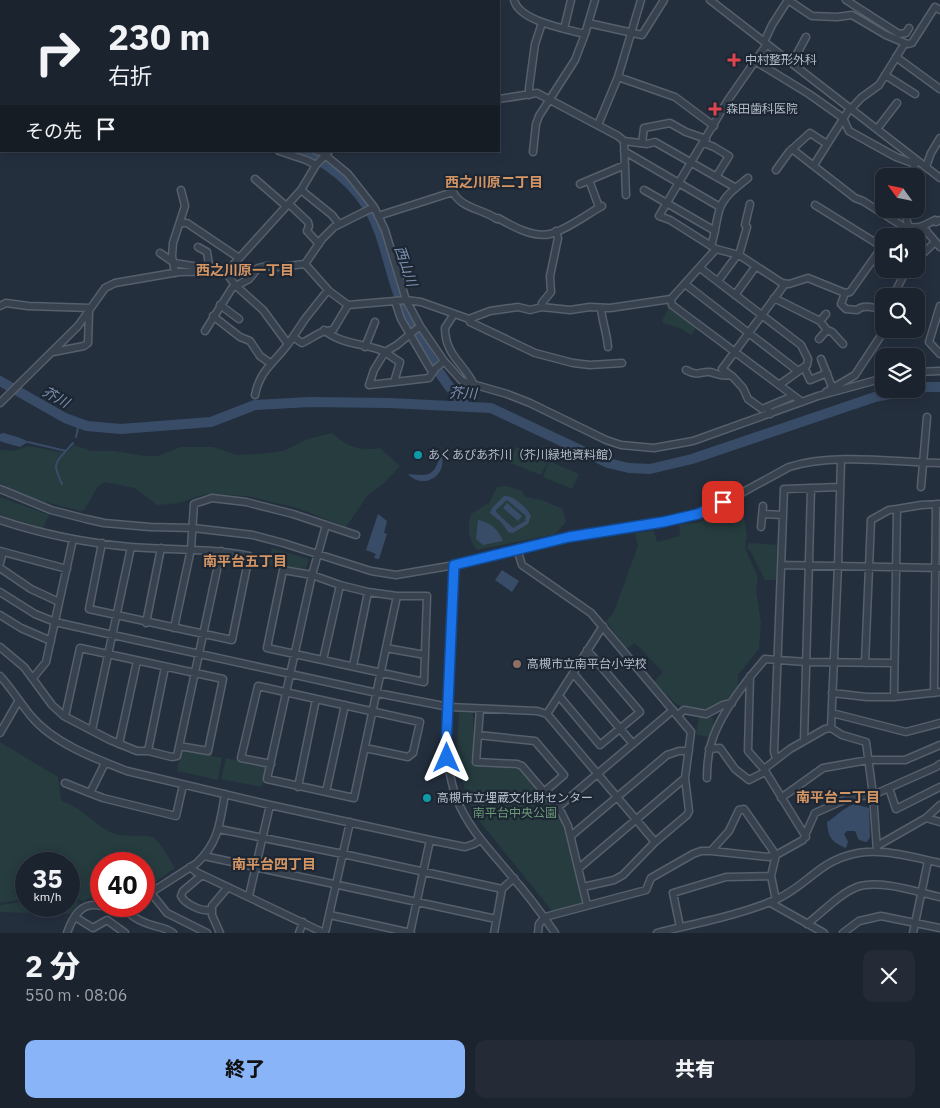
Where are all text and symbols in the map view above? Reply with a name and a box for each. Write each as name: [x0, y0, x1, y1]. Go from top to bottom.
text: 230 m: [108, 14, 211, 60]
icon: right: [25, 20, 90, 85]
place label: 中村整形外科: [745, 52, 817, 67]
marker: 中村整形外科: [727, 53, 741, 67]
text: 右折: [108, 61, 152, 90]
place label: 森田歯科医院: [726, 101, 798, 116]
marker: 森田歯科医院: [708, 102, 722, 116]
icon: arrive: [92, 115, 120, 143]
text: その先: [25, 119, 82, 143]
north arrow: [875, 168, 925, 218]
map controls: [875, 168, 925, 398]
district label: 西之川原二丁目: [445, 173, 543, 191]
button: sound: [875, 228, 925, 278]
water label: 西山川: [391, 243, 422, 291]
district label: 西之川原一丁目: [196, 261, 294, 279]
button: search: [875, 288, 925, 338]
button: layers: [875, 348, 925, 398]
water label: 芥川: [39, 382, 74, 413]
water label: 芥川: [449, 384, 479, 403]
place label: あくあぴあ芥川（芥川緑地資料館）: [428, 447, 620, 462]
marker: あくあぴあ芥川（芥川緑地資料館）: [412, 449, 424, 461]
pin: [702, 481, 744, 523]
icon: arrive: [709, 488, 737, 516]
district label: 南平台五丁目: [203, 552, 287, 570]
place label: 高槻市立南平台小学校: [527, 656, 647, 671]
marker: 高槻市立南平台小学校: [511, 658, 523, 670]
position arrow: [420, 731, 472, 783]
district label: 南平台二丁目: [796, 788, 880, 806]
place label: 高槻市立埋蔵文化財センター: [437, 790, 593, 805]
marker: 高槻市立埋蔵文化財センター: [421, 792, 433, 804]
park label: 南平台中央公園: [473, 805, 557, 820]
speed limit sign: 40: [90, 852, 155, 917]
district label: 南平台四丁目: [232, 855, 316, 873]
text: 35: [32, 862, 63, 895]
text: km/h: [33, 889, 62, 904]
text: 2 分: [25, 946, 80, 985]
button: close: [863, 950, 915, 1002]
text: 550 m · 08:06: [25, 985, 127, 1005]
button: 終了: [25, 1040, 465, 1098]
button: 共有: [475, 1040, 915, 1098]

